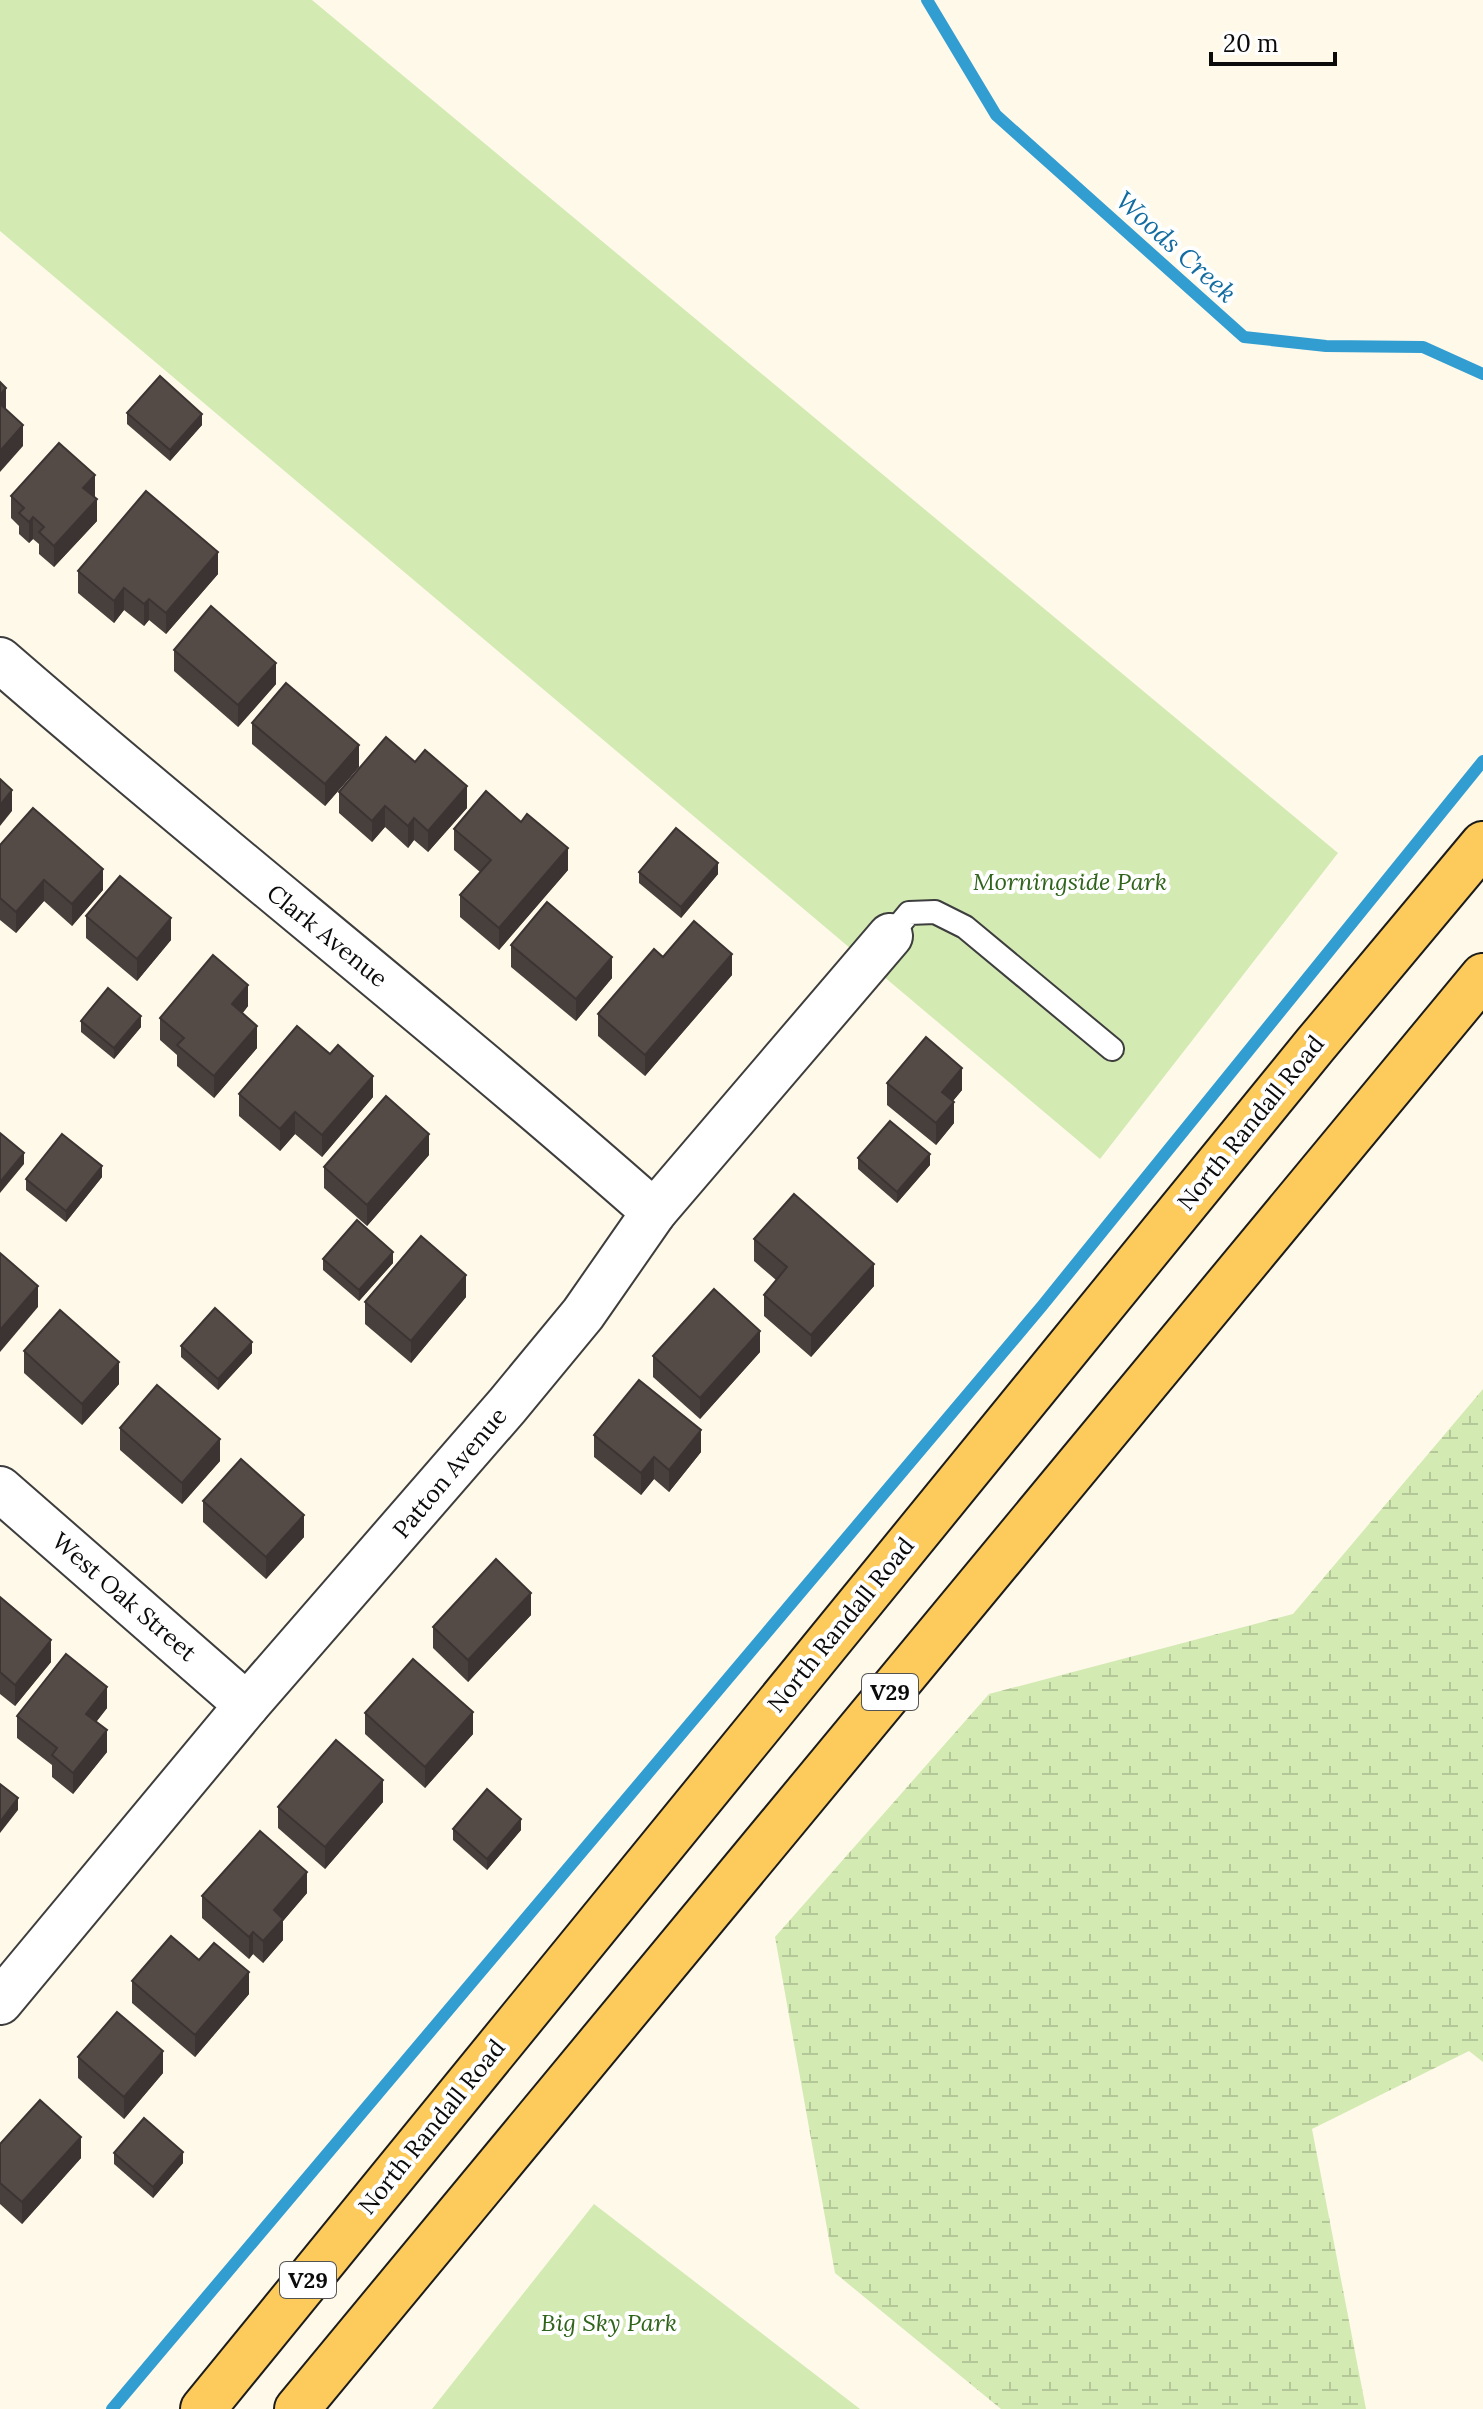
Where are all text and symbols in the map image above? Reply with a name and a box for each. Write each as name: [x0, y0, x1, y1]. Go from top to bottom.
scale bar: [1211, 16, 1335, 66]
text: 20 m: [1223, 28, 1279, 59]
water label: Woods Creek: [1109, 184, 1244, 310]
park label: Morningside Park: [973, 866, 1167, 897]
street label: Clark Avenue: [261, 877, 394, 994]
street label: North Randall Road: [1170, 1029, 1331, 1217]
street label: Patton Avenue: [386, 1401, 513, 1545]
street label: West Oak Street: [46, 1525, 203, 1668]
street label: North Randall Road: [760, 1531, 921, 1719]
road number: V29: [862, 1674, 918, 1710]
street label: North Randall Road: [351, 2033, 512, 2221]
road number: V29: [280, 2262, 336, 2298]
park label: Big Sky Park: [541, 2307, 677, 2338]

